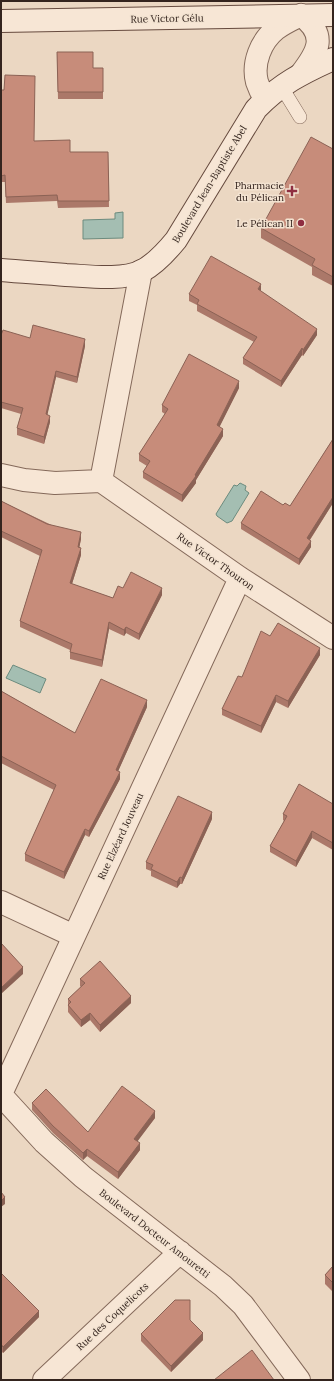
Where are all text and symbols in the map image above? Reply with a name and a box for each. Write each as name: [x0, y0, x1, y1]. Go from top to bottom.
street label: Rue Victor Gélu: [130, 11, 204, 26]
street label: Boulevard Jean-Baptiste Abel: [169, 123, 250, 245]
place label: Pharmacie du Pélican: [235, 179, 285, 204]
marker: Pharmacie du Pélican: [287, 186, 297, 196]
place label: Le Pélican II: [236, 217, 293, 230]
marker: Le Pélican II: [296, 218, 306, 228]
street label: Rue Victor Thouron: [174, 530, 257, 593]
street label: Rue Elzéard Jouveau: [95, 791, 146, 882]
street label: Boulevard Docteur Amouretti: [97, 1186, 213, 1281]
street label: Rue des Coquelicots: [73, 1279, 151, 1353]

